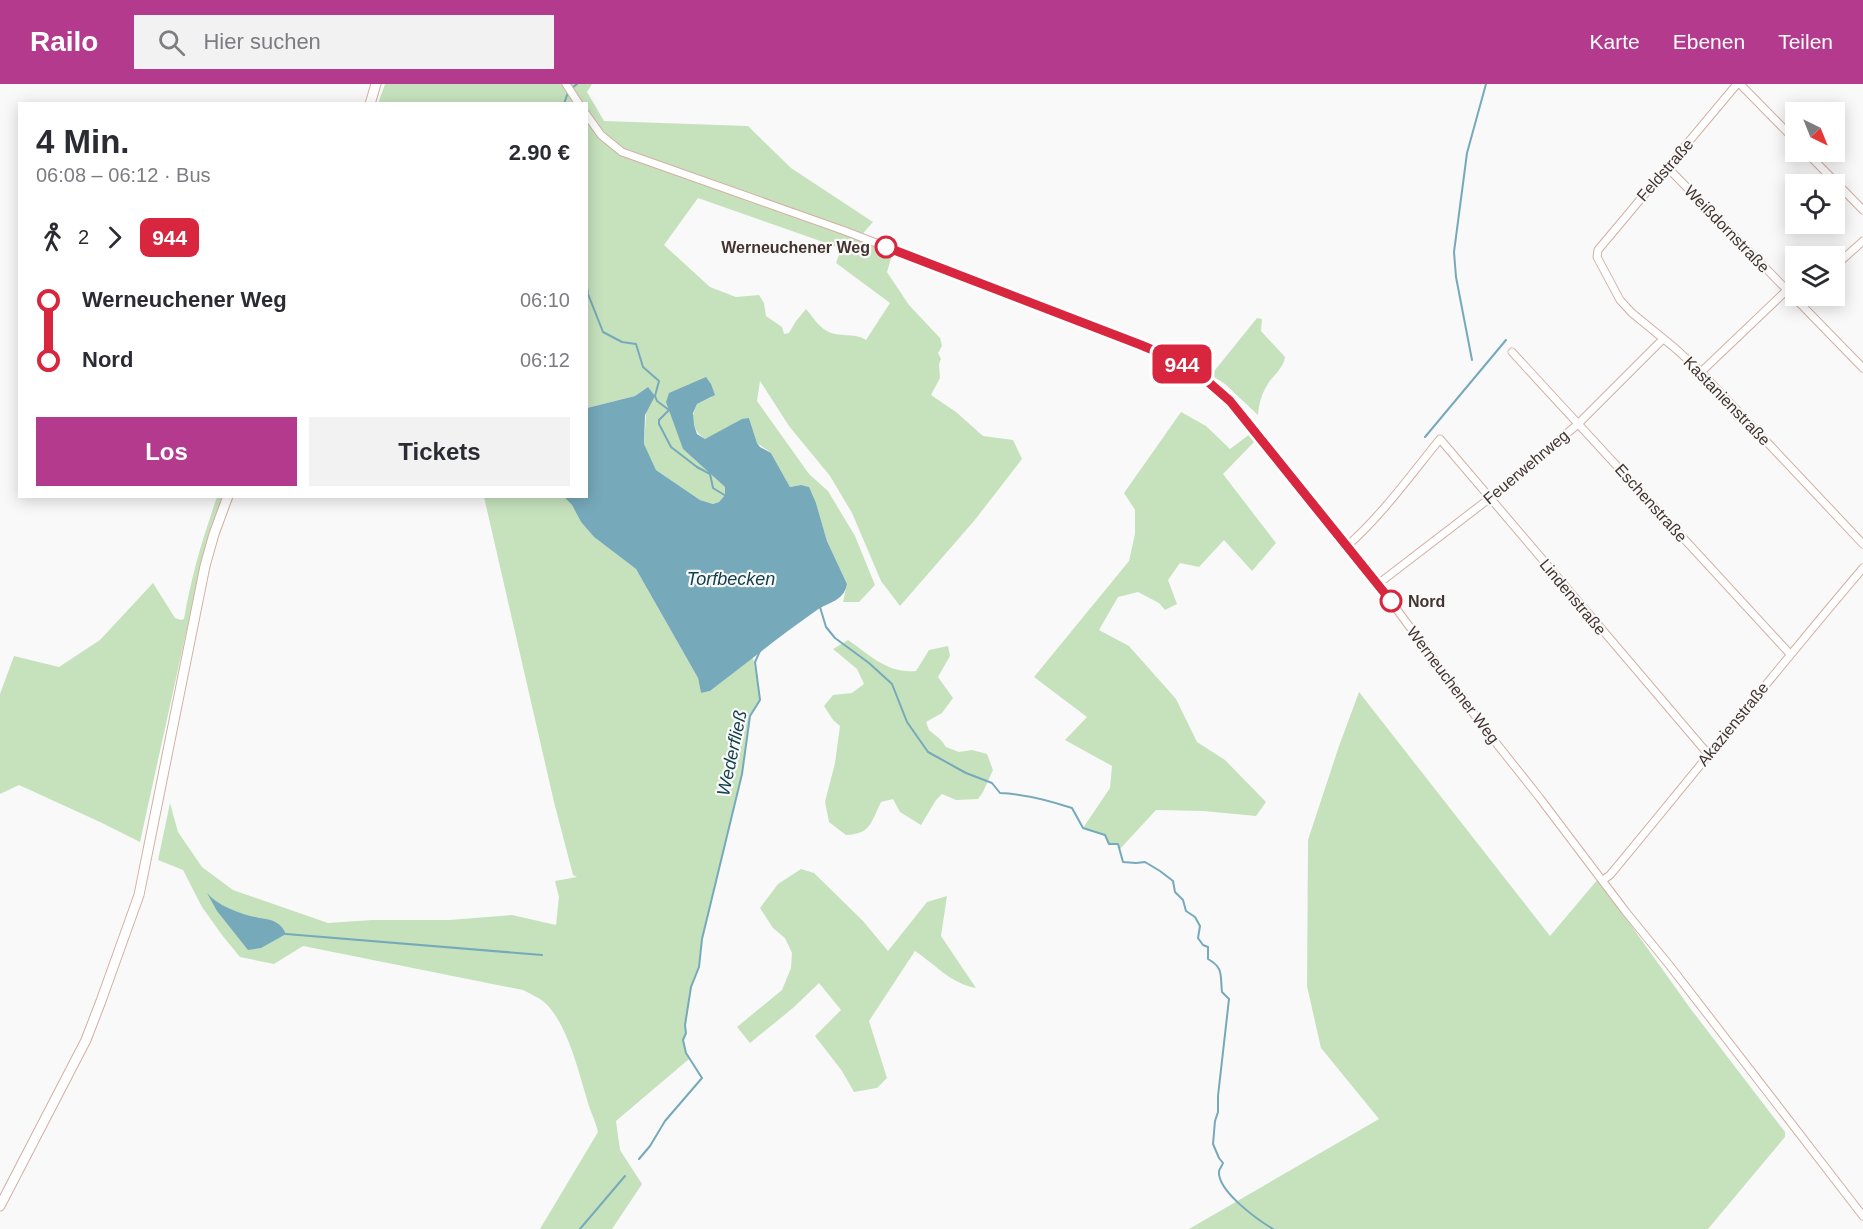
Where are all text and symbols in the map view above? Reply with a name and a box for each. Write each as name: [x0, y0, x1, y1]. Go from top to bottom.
search box: [134, 15, 554, 69]
text: Railo: [30, 26, 98, 57]
icon: search: [155, 26, 188, 59]
text: Hier suchen: [203, 29, 321, 54]
text: Karte: [1590, 30, 1640, 53]
text: Ebenen: [1673, 30, 1745, 53]
text: Teilen: [1778, 30, 1833, 53]
north arrow: [1785, 102, 1845, 162]
map controls: [1785, 102, 1845, 306]
text: 4 Min.: [36, 123, 130, 160]
street label: Feldstraße: [1634, 135, 1697, 204]
text: 2.90 €: [509, 140, 570, 165]
text: 06:08 – 06:12 · Bus: [36, 164, 211, 186]
button: locate: [1785, 174, 1845, 234]
street label: Weißdornstraße: [1681, 182, 1773, 276]
icon: walk: [36, 221, 69, 254]
icon: forward: [98, 221, 131, 254]
text: 2: [78, 226, 89, 248]
text: 944: [152, 226, 187, 249]
marker: Werneuchener Weg: [875, 236, 897, 258]
place label: Werneuchener Weg: [721, 239, 870, 256]
button: layers: [1785, 246, 1845, 306]
text: Werneuchener Weg: [82, 287, 287, 312]
text: 06:10: [520, 289, 570, 311]
line badge: 944: [1148, 344, 1216, 384]
text: Nord: [82, 347, 133, 372]
text: 06:12: [520, 349, 570, 371]
text: 944: [1164, 353, 1200, 376]
street label: Kastanienstraße: [1680, 353, 1774, 449]
button: Los: [36, 417, 297, 486]
button: Tickets: [309, 417, 570, 486]
street label: Feuerwehrweg: [1480, 426, 1572, 508]
street label: Eschenstraße: [1612, 461, 1690, 545]
street label: Lindenstraße: [1536, 556, 1610, 638]
water label: Torfbecken: [687, 569, 775, 589]
marker: Nord: [1380, 590, 1402, 612]
place label: Nord: [1408, 593, 1445, 610]
street label: Werneuchener Weg: [1404, 623, 1502, 747]
street label: Akazienstraße: [1694, 679, 1772, 769]
water label: Wederfließ: [713, 709, 751, 797]

